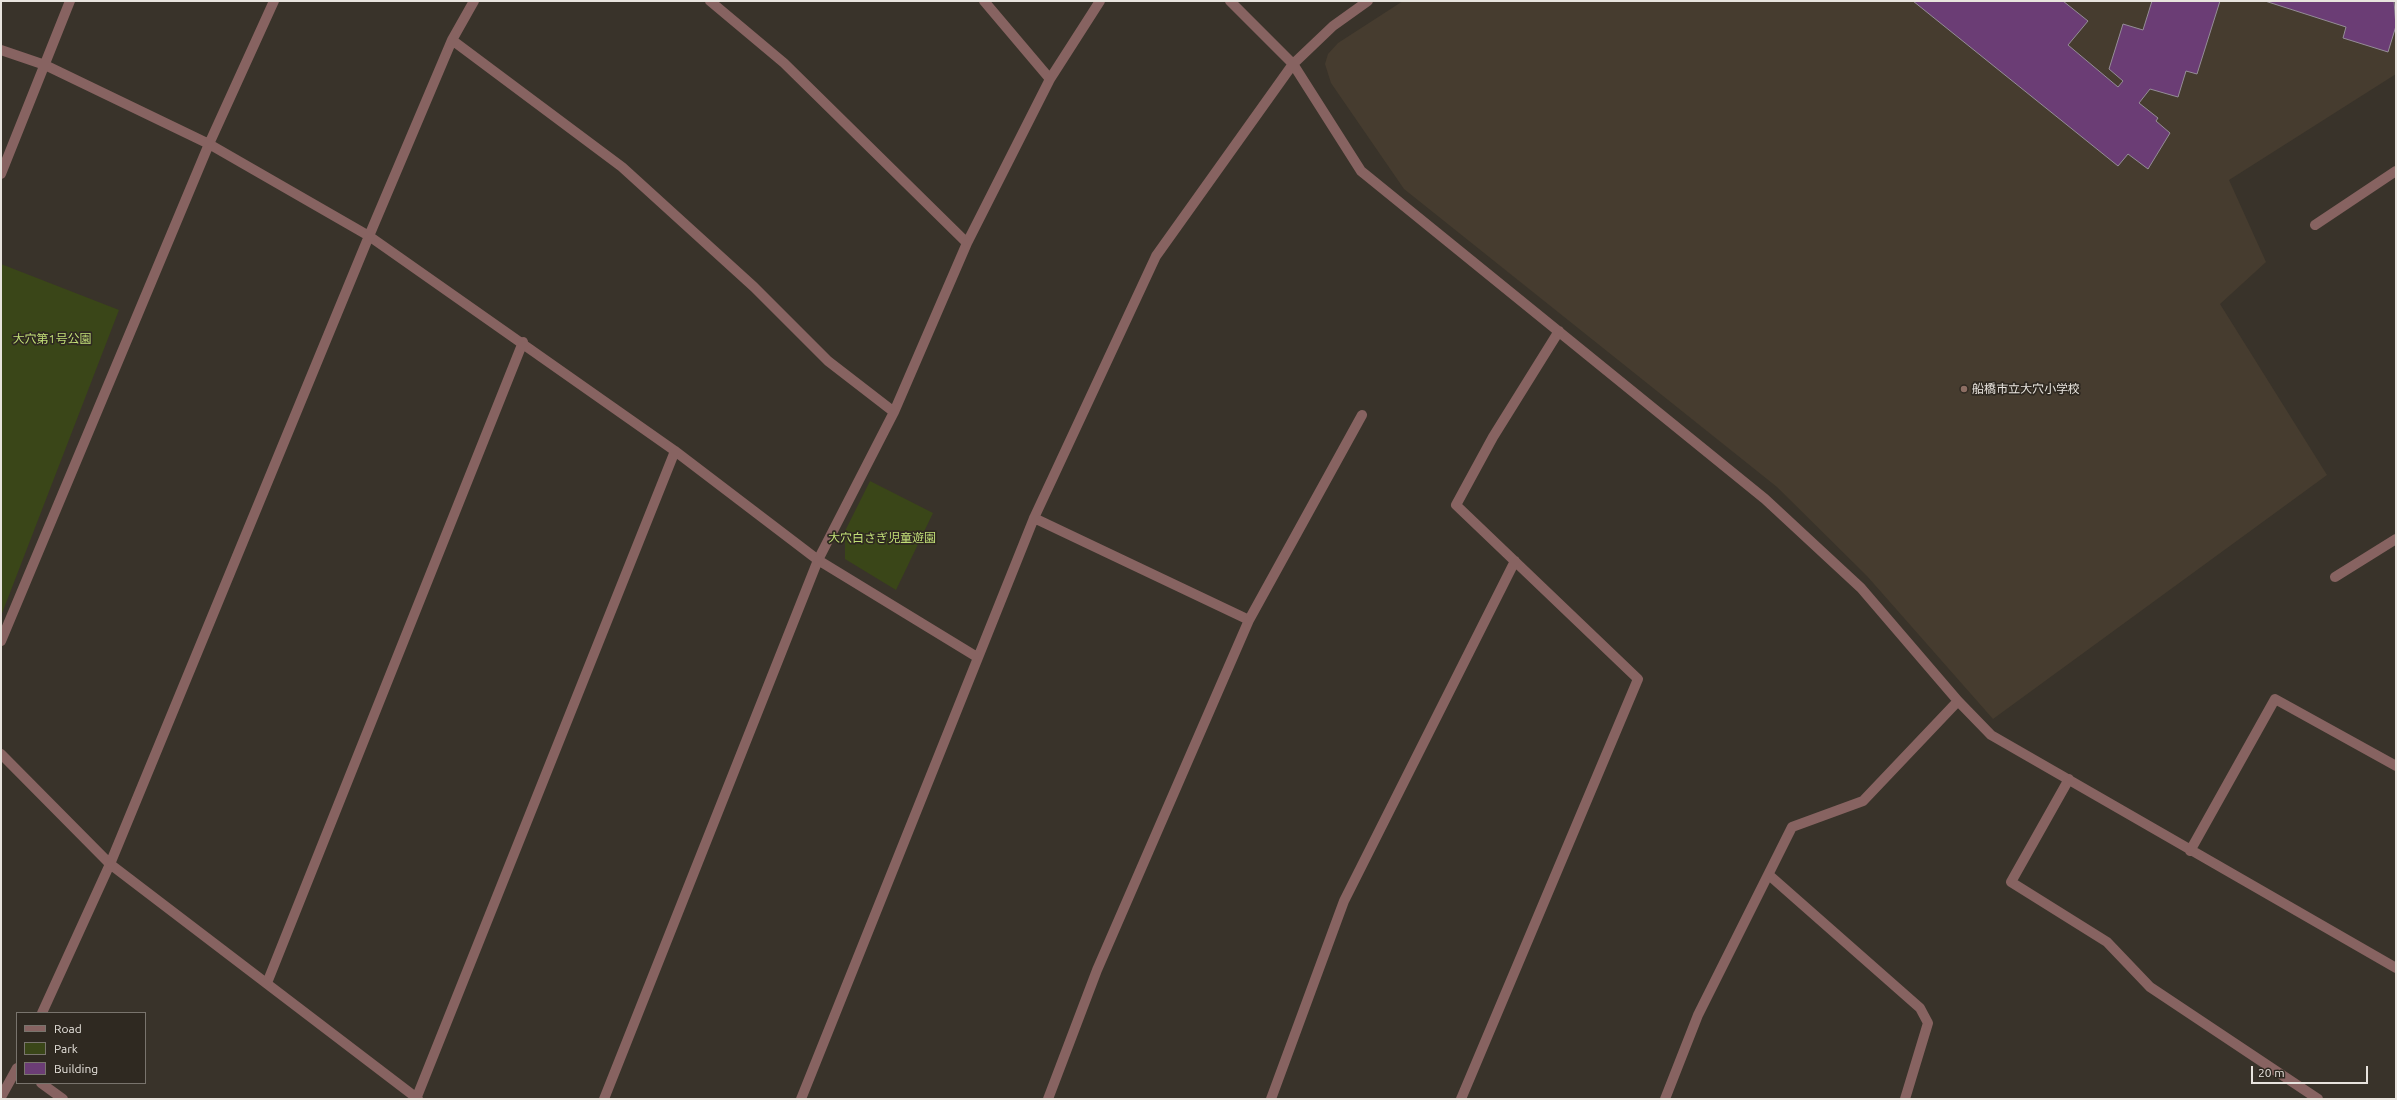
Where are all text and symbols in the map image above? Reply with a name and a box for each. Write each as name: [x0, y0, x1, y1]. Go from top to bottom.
park label: 大穴第1号公園: [13, 332, 91, 346]
place label: 船橋市立大穴小学校: [1972, 382, 2080, 396]
marker: 船橋市立大穴小学校: [1959, 384, 1969, 394]
park label: 大穴白さぎ児童遊園: [828, 531, 936, 545]
legend: [16, 1012, 146, 1084]
text: Road: [54, 1022, 82, 1035]
text: Park: [54, 1042, 78, 1055]
scale bar: [2253, 1058, 2370, 1084]
text: Building: [54, 1062, 98, 1075]
text: 20 m: [2258, 1066, 2285, 1079]

